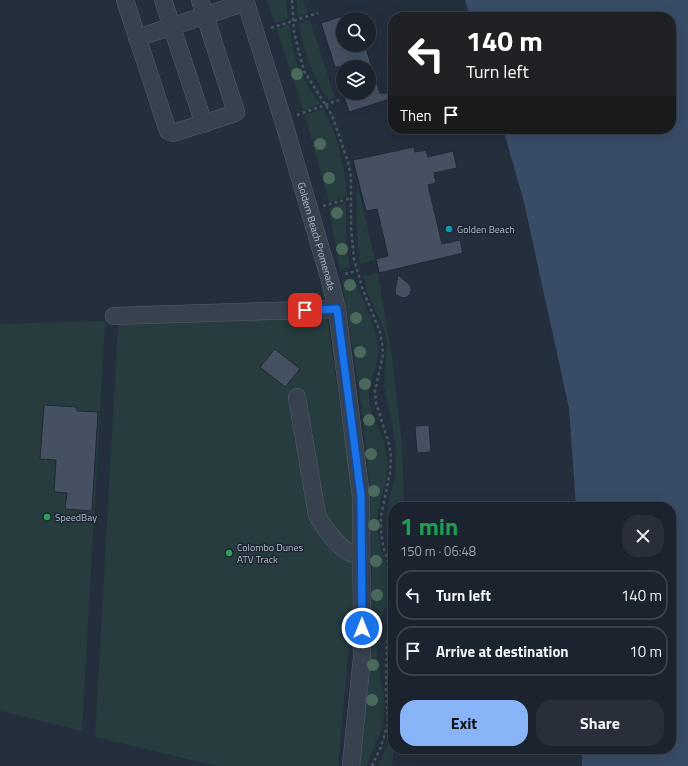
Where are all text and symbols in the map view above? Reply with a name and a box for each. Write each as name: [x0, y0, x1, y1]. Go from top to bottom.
map controls: [336, 12, 376, 100]
button: search: [336, 12, 376, 52]
text: 140 m: [466, 19, 543, 62]
icon: left: [400, 28, 452, 80]
text: Turn left: [466, 58, 529, 85]
button: layers: [336, 60, 376, 100]
text: Then: [400, 104, 432, 127]
icon: arrive: [440, 104, 462, 126]
street label: Goldern Beach Promenade: [294, 180, 339, 292]
place label: Golden Beach: [457, 222, 515, 237]
marker: Golden Beach: [444, 224, 454, 234]
pin: [288, 293, 322, 327]
icon: arrive: [294, 299, 316, 321]
text: 1 min: [400, 508, 458, 544]
place label: SpeedBay: [55, 510, 97, 525]
marker: SpeedBay: [42, 512, 52, 522]
button: close: [622, 515, 664, 557]
place label: Colombo Dunes ATV Track: [237, 540, 303, 567]
text: 150 m · 06:48: [400, 541, 476, 561]
marker: Colombo Dunes ATV Track: [224, 548, 234, 558]
icon: left: [402, 584, 424, 606]
text: Turn left: [436, 584, 491, 607]
text: 140 m: [621, 584, 662, 607]
position arrow: [341, 607, 383, 649]
icon: arrive: [402, 640, 424, 662]
text: Arrive at destination: [436, 640, 569, 663]
text: 10 m: [629, 640, 662, 663]
button: Exit: [400, 700, 528, 746]
button: Share: [536, 700, 664, 746]

